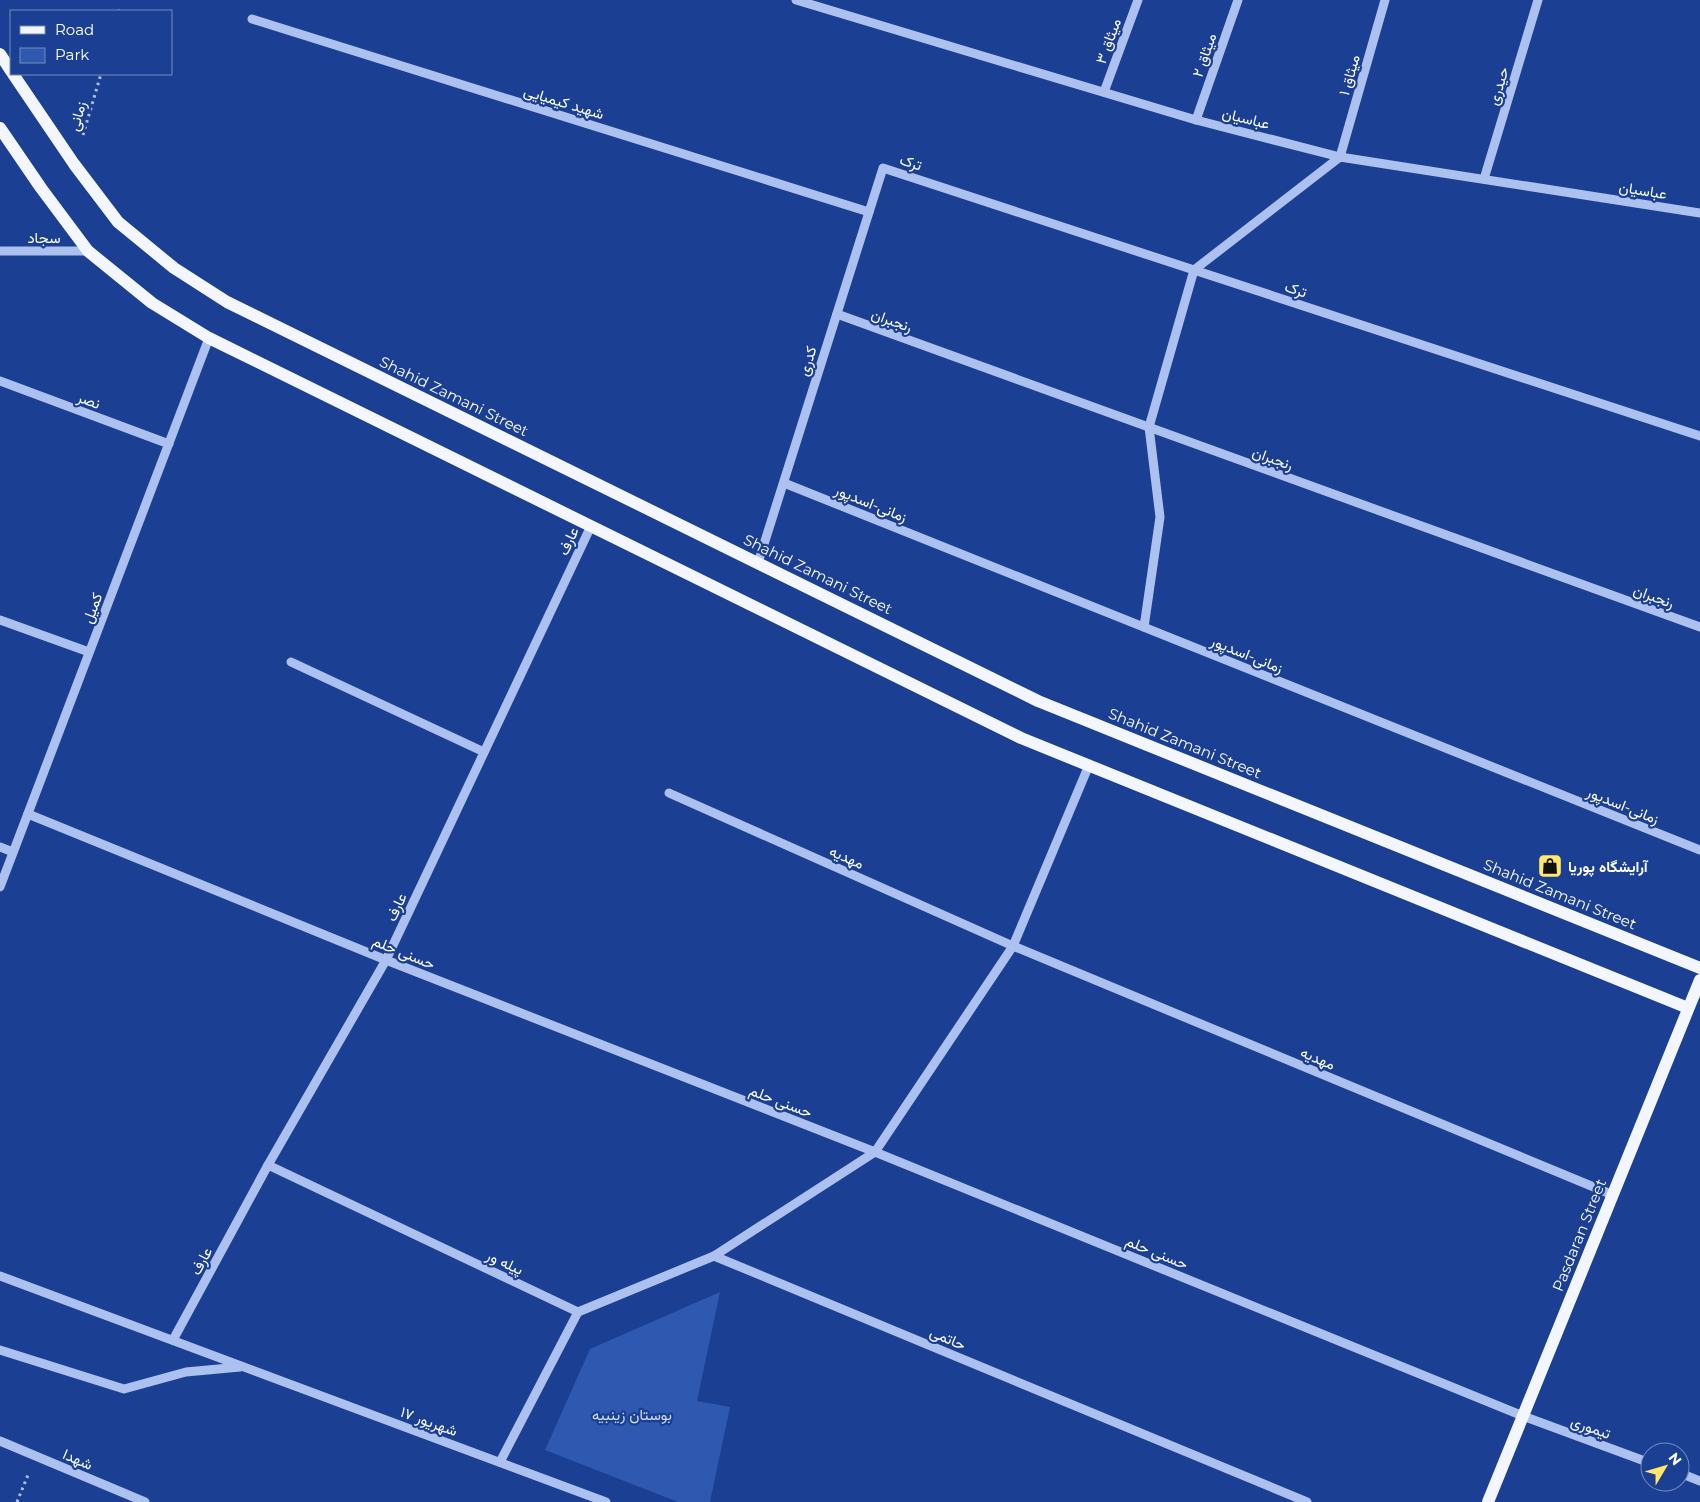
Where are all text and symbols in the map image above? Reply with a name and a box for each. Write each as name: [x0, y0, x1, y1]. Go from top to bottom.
legend: [10, 10, 172, 75]
street label: میثاق ۳: [1091, 16, 1125, 66]
text: Road: [55, 20, 94, 39]
street label: میثاق ۲: [1188, 30, 1220, 80]
text: Park: [55, 45, 89, 64]
street label: میثاق ۱: [1334, 52, 1364, 98]
street label: حیدری: [1483, 64, 1514, 108]
street label: شهید کیمیایی: [521, 81, 607, 124]
street label: زمانی: [64, 99, 91, 133]
street label: عباسیان: [1220, 103, 1272, 133]
street label: ترک: [898, 150, 925, 175]
street label: عباسیان: [1618, 177, 1669, 203]
street label: سجاد: [27, 228, 61, 247]
street label: ترک: [1283, 277, 1310, 302]
street label: رنجبران: [869, 304, 915, 336]
street label: کدری: [793, 343, 822, 379]
street label: Shahid Zamani Street: [376, 352, 532, 440]
street label: نصر: [74, 387, 103, 413]
street label: رنجبران: [1250, 442, 1296, 474]
street label: زمانی-اسدپور: [831, 480, 910, 527]
street label: عارف: [553, 524, 583, 558]
street label: Shahid Zamani Street: [740, 530, 896, 618]
street label: رنجبران: [1631, 580, 1677, 612]
street label: کمیل: [78, 590, 107, 626]
street label: زمانی-اسدپور: [1207, 631, 1286, 678]
street label: Shahid Zamani Street: [1106, 704, 1264, 782]
street label: زمانی-اسدپور: [1583, 782, 1662, 829]
street label: مهدیه: [827, 841, 867, 873]
shop icon: آرایشگاه پوریا: [1537, 853, 1563, 879]
street label: Shahid Zamani Street: [1481, 855, 1639, 933]
place label: آرایشگاه پوریا: [1568, 857, 1649, 877]
street label: عارف: [381, 890, 411, 924]
street label: حسنی حلم: [370, 931, 438, 974]
street label: مهدیه: [1298, 1042, 1338, 1074]
street label: حسنی حلم: [747, 1080, 815, 1123]
street label: Pasdaran Street: [1548, 1176, 1610, 1294]
street label: حسنی حلم: [1123, 1231, 1191, 1274]
street label: عارف: [186, 1244, 216, 1278]
street label: پیله ور: [482, 1245, 527, 1280]
street label: حاتمی: [927, 1322, 969, 1355]
street label: ۱۷ شهریور: [398, 1402, 460, 1440]
park label: بوستان زینبیه: [592, 1405, 672, 1424]
street label: تیموری: [1568, 1411, 1614, 1444]
north arrow: [1640, 1442, 1690, 1492]
street label: شهدا: [60, 1444, 96, 1474]
text: N: [1665, 1449, 1686, 1469]

